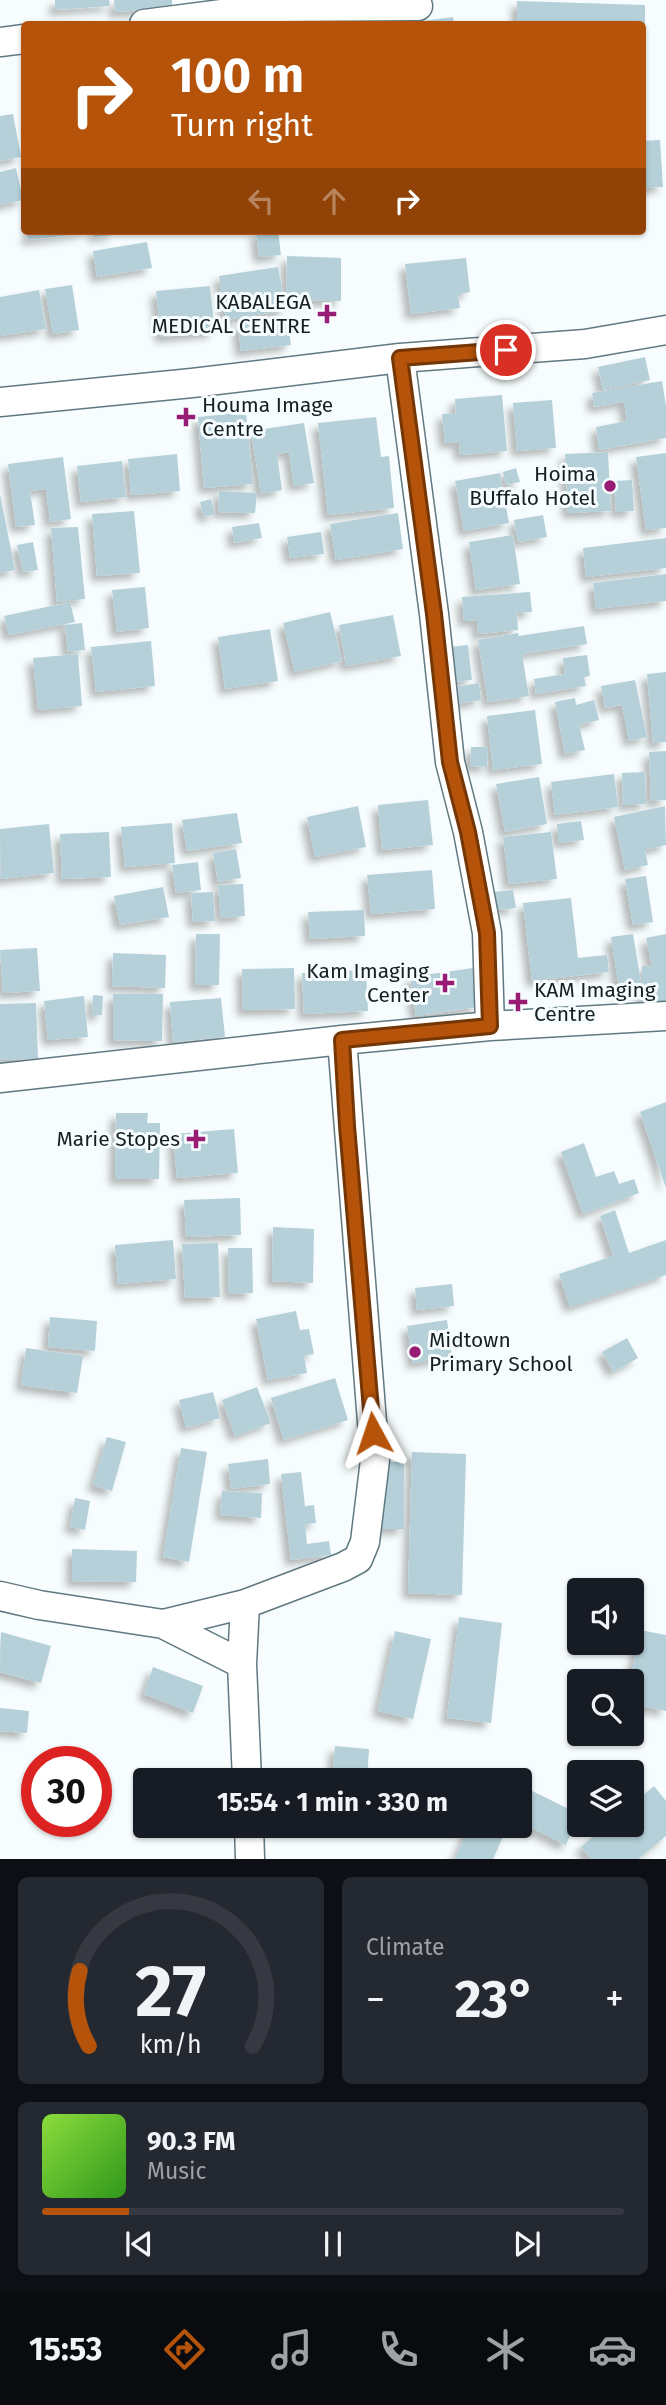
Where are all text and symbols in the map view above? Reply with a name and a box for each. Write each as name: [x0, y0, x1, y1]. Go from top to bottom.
text: 100 m: [171, 46, 304, 105]
icon: right: [56, 49, 147, 140]
text: Turn right: [171, 106, 313, 144]
icon: left: [242, 182, 280, 220]
icon: ahead: [315, 182, 353, 220]
icon: right: [388, 182, 426, 220]
place label: KABALEGA MEDICAL CENTRE: [152, 289, 311, 339]
marker: KABALEGA MEDICAL CENTRE: [317, 304, 337, 324]
pin: [476, 320, 536, 380]
icon: arrive: [487, 331, 525, 369]
place label: Houma Image Centre: [202, 392, 333, 442]
marker: Houma Image Centre: [176, 407, 196, 427]
place label: Hoima BUffalo Hotel: [469, 461, 596, 511]
marker: Hoima BUffalo Hotel: [602, 478, 618, 494]
place label: Kam Imaging Center: [306, 958, 429, 1008]
marker: Kam Imaging Center: [435, 973, 455, 993]
place label: KAM Imaging Centre: [534, 977, 656, 1027]
marker: KAM Imaging Centre: [508, 992, 528, 1012]
place label: Marie Stopes: [56, 1126, 180, 1152]
marker: Marie Stopes: [186, 1129, 206, 1149]
place label: Midtown Primary School: [429, 1327, 573, 1377]
marker: Midtown Primary School: [407, 1344, 423, 1360]
position arrow: [336, 1396, 410, 1470]
map controls: [567, 1578, 644, 1837]
button: sound: [567, 1578, 644, 1655]
button: search: [567, 1669, 644, 1746]
speed limit sign: 30: [21, 1746, 112, 1837]
button: layers: [567, 1760, 644, 1837]
text: 15:54 · 1 min · 330 m: [217, 1787, 448, 1818]
text: Climate: [366, 1933, 445, 1961]
text: 27: [136, 1949, 206, 2036]
text: 23°: [455, 1968, 535, 2031]
text: −: [366, 1976, 385, 2022]
text: +: [605, 1976, 624, 2022]
text: km/h: [140, 2030, 202, 2060]
text: 90.3 FM: [147, 2126, 236, 2157]
text: Music: [147, 2157, 207, 2185]
icon: previous: [120, 2225, 158, 2263]
icon: pause: [314, 2225, 352, 2263]
icon: next: [508, 2225, 546, 2263]
icon: directions: [160, 2325, 209, 2374]
icon: music: [267, 2325, 316, 2374]
icon: phone: [374, 2325, 423, 2374]
icon: climate: [481, 2325, 530, 2374]
icon: car: [588, 2325, 637, 2374]
text: 15:53: [29, 2330, 102, 2368]

